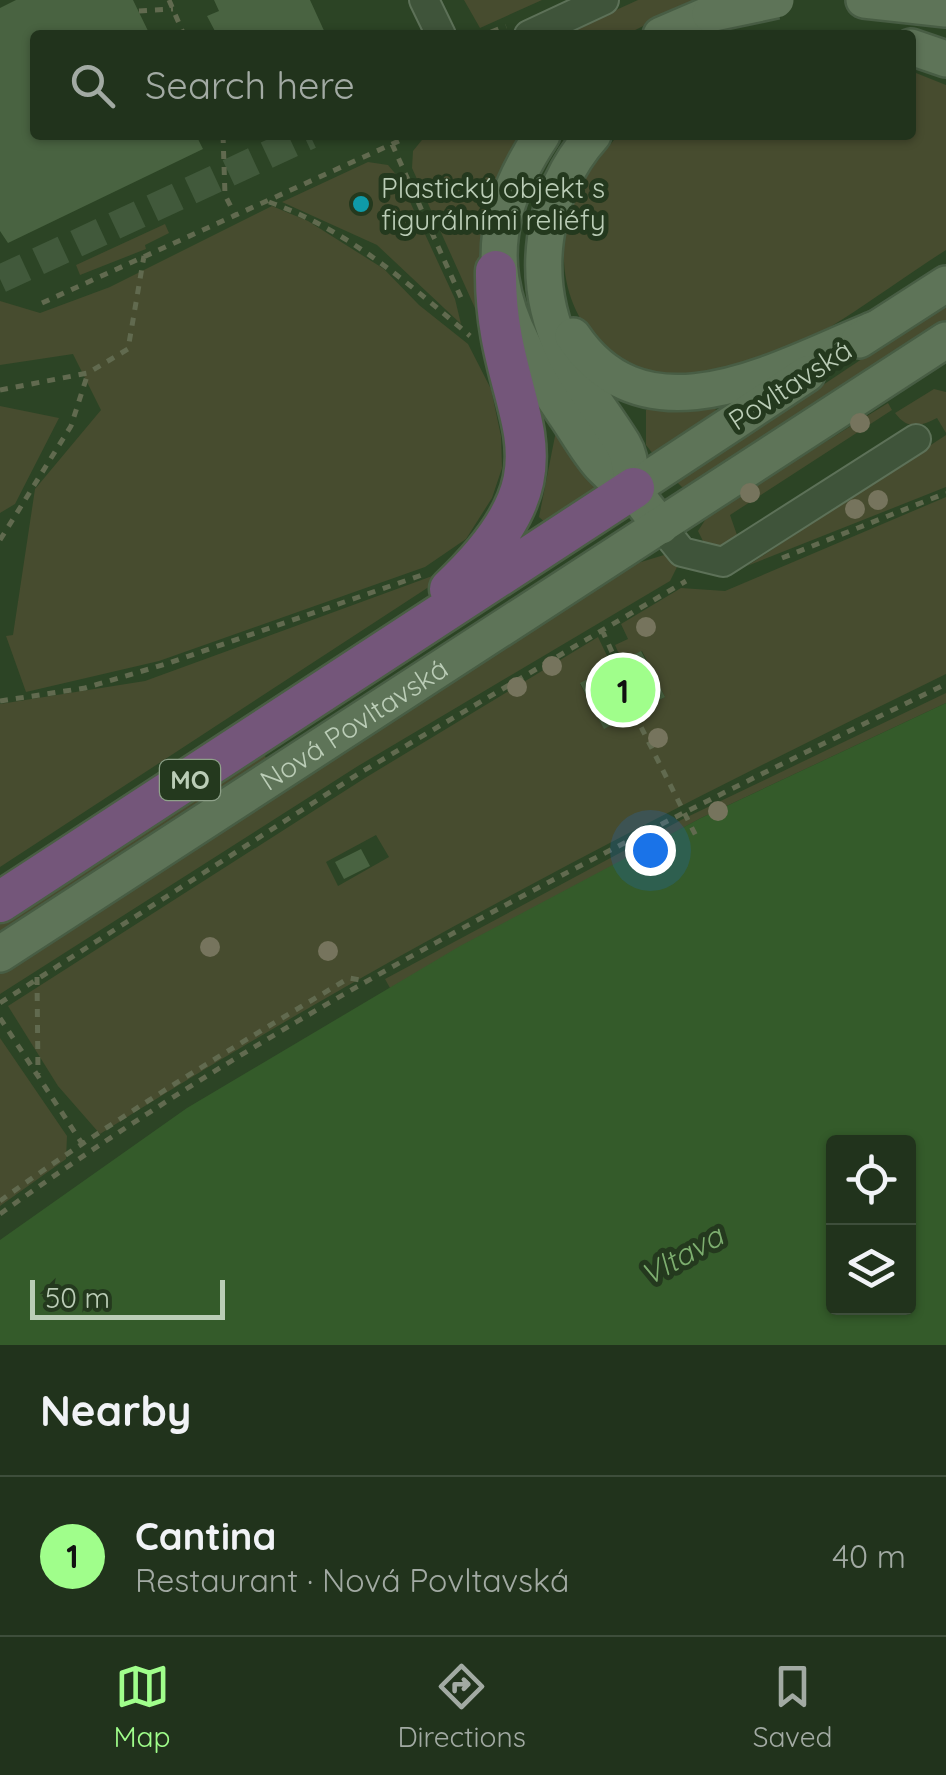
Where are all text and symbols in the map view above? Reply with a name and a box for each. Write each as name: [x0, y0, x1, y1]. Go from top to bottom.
search box: [30, 30, 916, 140]
icon: search: [65, 58, 120, 113]
text: Search here: [145, 61, 355, 109]
place label: Plastický objekt s figurálními reliéfy: [381, 170, 606, 237]
marker: Plastický objekt s figurálními reliéfy: [350, 193, 372, 215]
street label: Povltavská: [721, 332, 858, 437]
street label: Nová Povltavská: [253, 650, 454, 798]
pin: 1: [590, 652, 656, 728]
road number: MO: [160, 760, 220, 800]
your location: [625, 825, 676, 876]
map controls: [826, 1135, 916, 1315]
button: locate: [826, 1135, 916, 1225]
water label: Vltava: [634, 1216, 731, 1294]
button: layers: [826, 1225, 916, 1315]
scale bar: [30, 1275, 225, 1320]
text: 50 m: [45, 1280, 110, 1315]
text: Nearby: [40, 1384, 191, 1437]
text: Cantina: [135, 1512, 276, 1560]
text: 1: [66, 1536, 79, 1576]
text: 40 m: [832, 1536, 906, 1576]
text: Restaurant · Nová Povltavská: [135, 1560, 569, 1600]
tab: Map: [113, 1659, 171, 1754]
tab: Directions: [397, 1659, 526, 1754]
tab: Saved: [753, 1659, 833, 1754]

